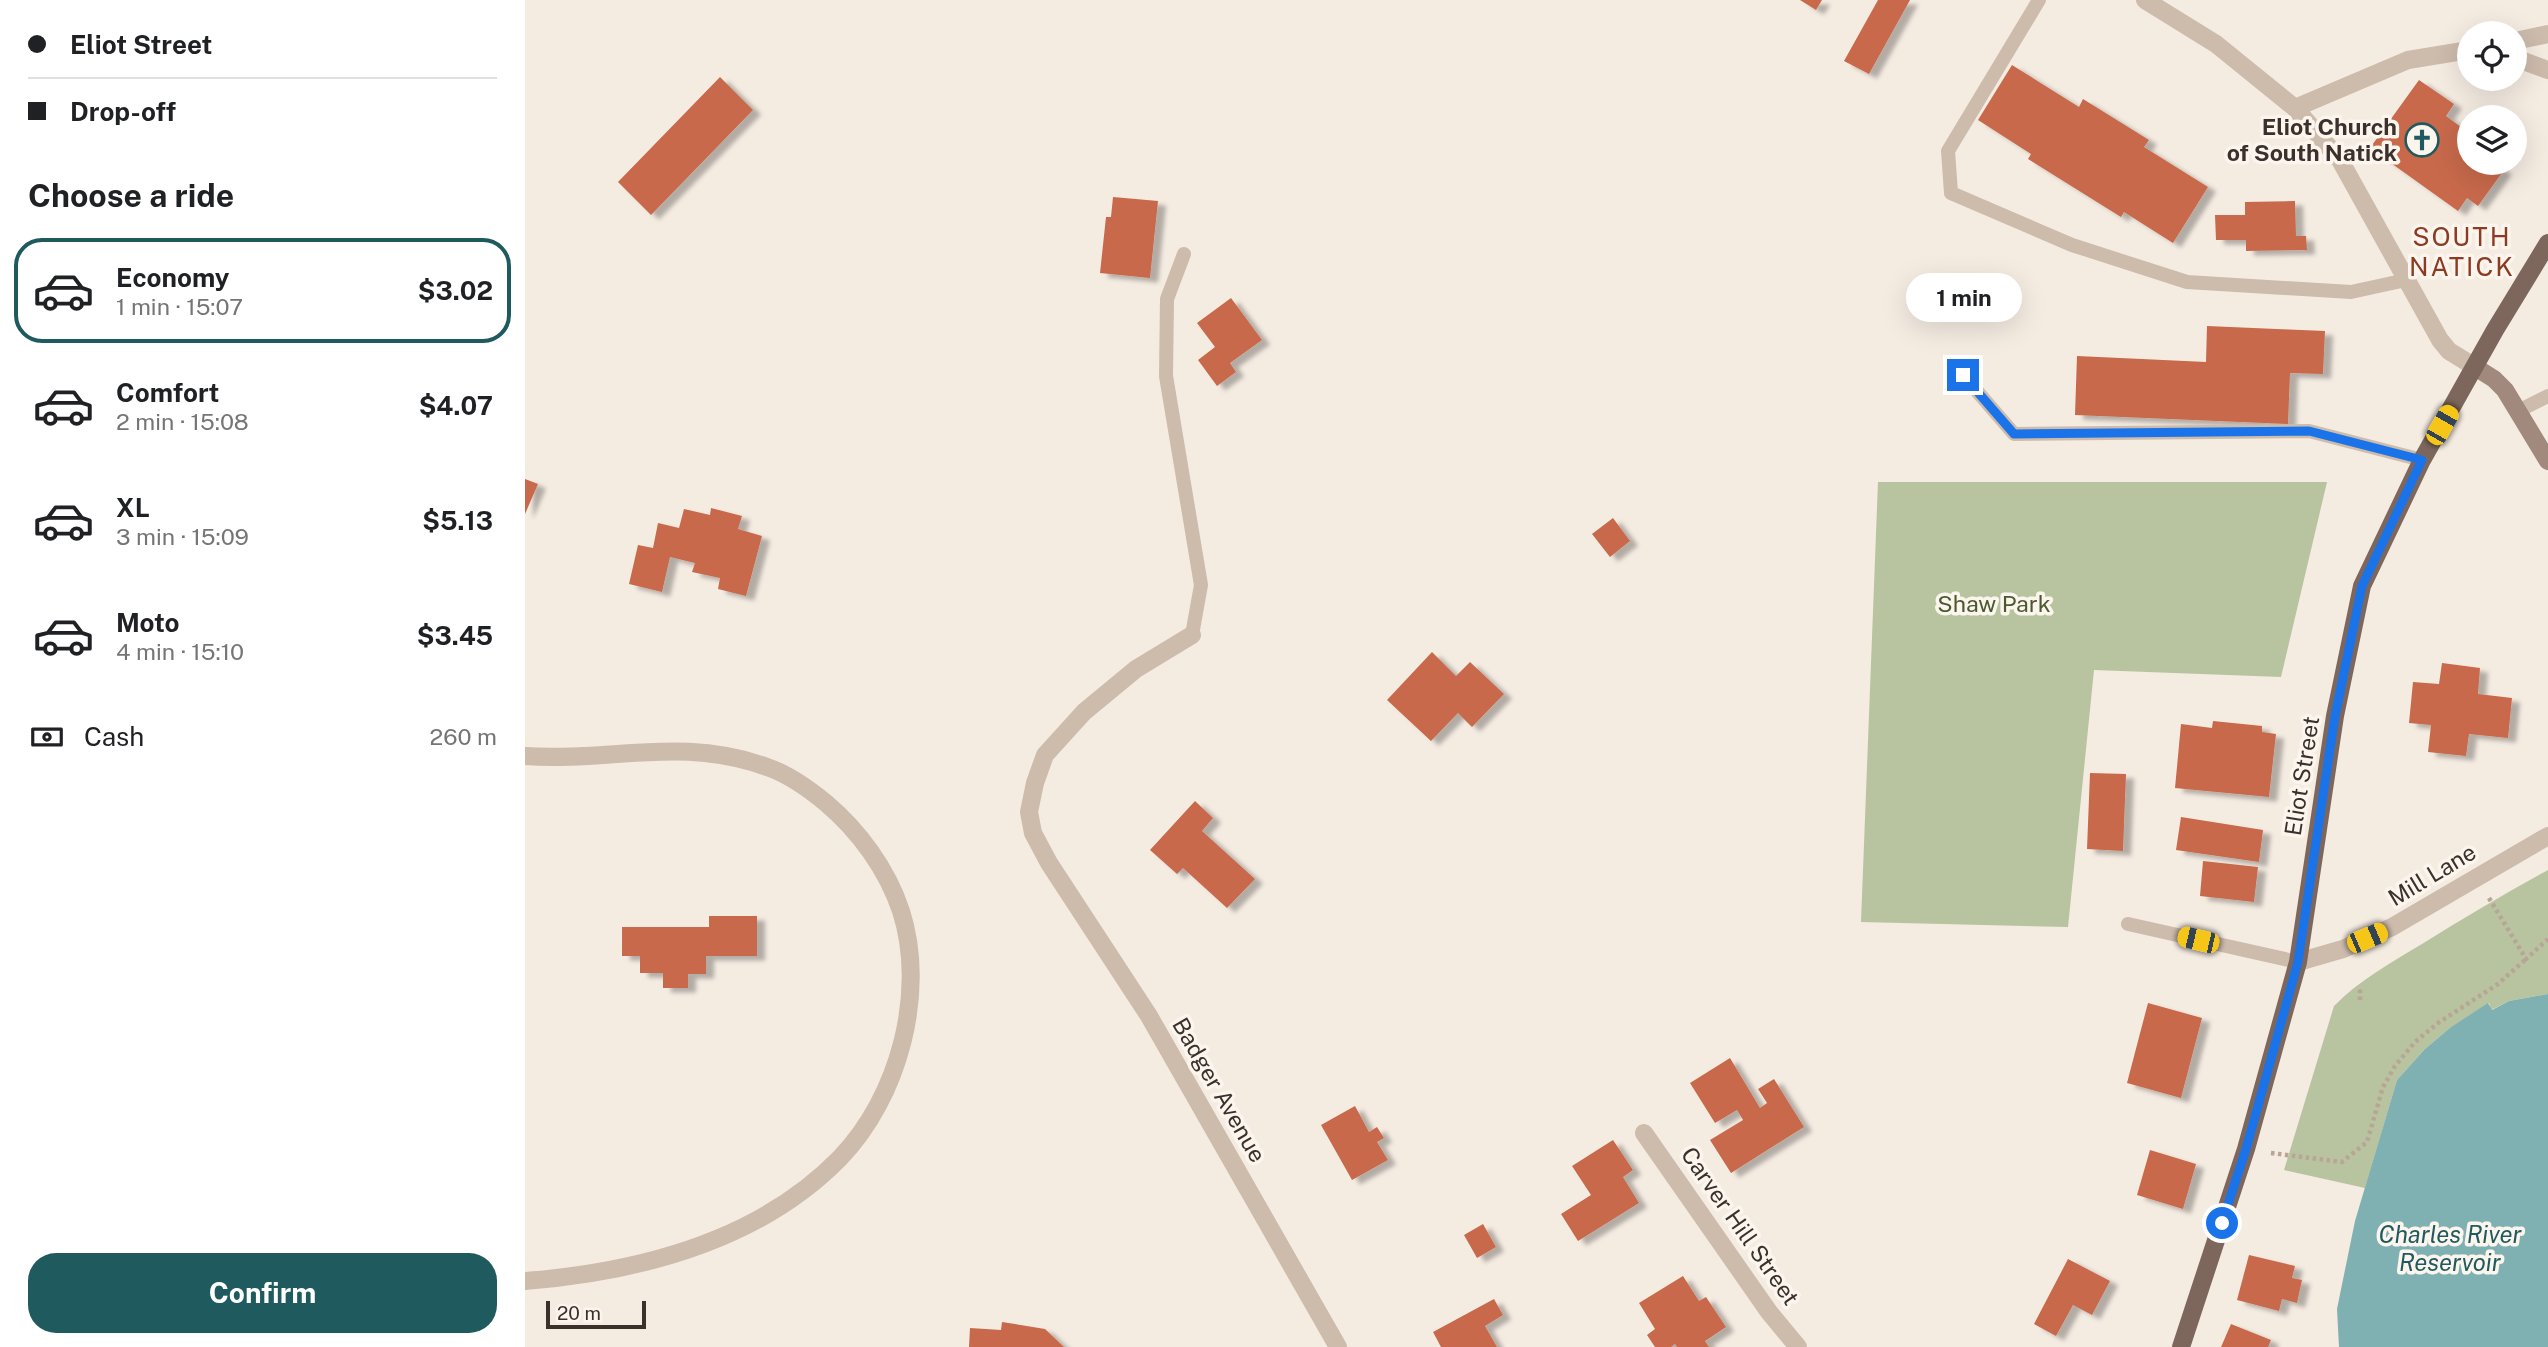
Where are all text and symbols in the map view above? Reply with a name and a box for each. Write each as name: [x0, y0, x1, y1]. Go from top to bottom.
map controls: [2457, 21, 2527, 175]
button: locate: [2457, 21, 2527, 91]
text: Eliot Street: [70, 29, 212, 60]
text: Drop-off: [70, 96, 176, 127]
button: layers: [2457, 105, 2527, 175]
place label: Eliot Church of South Natick: [2227, 113, 2397, 166]
church icon: Eliot Church of South Natick: [2403, 121, 2441, 159]
text: Choose a ride: [28, 177, 234, 214]
district label: SOUTH NATICK: [2409, 221, 2515, 282]
icon: car: [32, 259, 95, 322]
text: Economy: [116, 262, 229, 293]
callout: 1 min: [1905, 274, 2021, 322]
text: $3.02: [418, 275, 493, 306]
text: 1 min: [1936, 284, 1992, 311]
text: 1 min · 15:07: [116, 293, 243, 320]
route end: [1947, 359, 1979, 391]
icon: car: [32, 374, 95, 437]
text: Comfort: [116, 377, 219, 408]
text: $4.07: [419, 390, 493, 421]
car: [2423, 402, 2462, 448]
text: 2 min · 15:08: [116, 408, 249, 435]
icon: car: [32, 489, 95, 552]
text: XL: [116, 492, 150, 523]
text: $5.13: [422, 505, 493, 536]
text: 3 min · 15:09: [116, 523, 249, 550]
park label: Shaw Park: [1937, 590, 2051, 617]
icon: car: [32, 604, 95, 667]
text: Moto: [116, 607, 179, 638]
text: $3.45: [417, 620, 493, 651]
text: 4 min · 15:10: [116, 638, 244, 665]
street label: Eliot Street: [2279, 714, 2324, 838]
icon: cash: [28, 718, 66, 756]
text: Cash: [84, 721, 144, 752]
text: 260 m: [430, 723, 497, 750]
street label: Mill Lane: [2383, 838, 2480, 911]
car: [2344, 920, 2391, 956]
car: [2176, 925, 2221, 955]
street label: Badger Avenue: [1167, 1013, 1272, 1167]
street label: Carver Hill Street: [1676, 1142, 1805, 1310]
route start: [2206, 1207, 2238, 1239]
water label: Charles River Reservoir: [2378, 1220, 2523, 1276]
button: Confirm: [28, 1253, 497, 1333]
scale bar: [546, 1298, 646, 1330]
text: 20 m: [557, 1302, 601, 1324]

